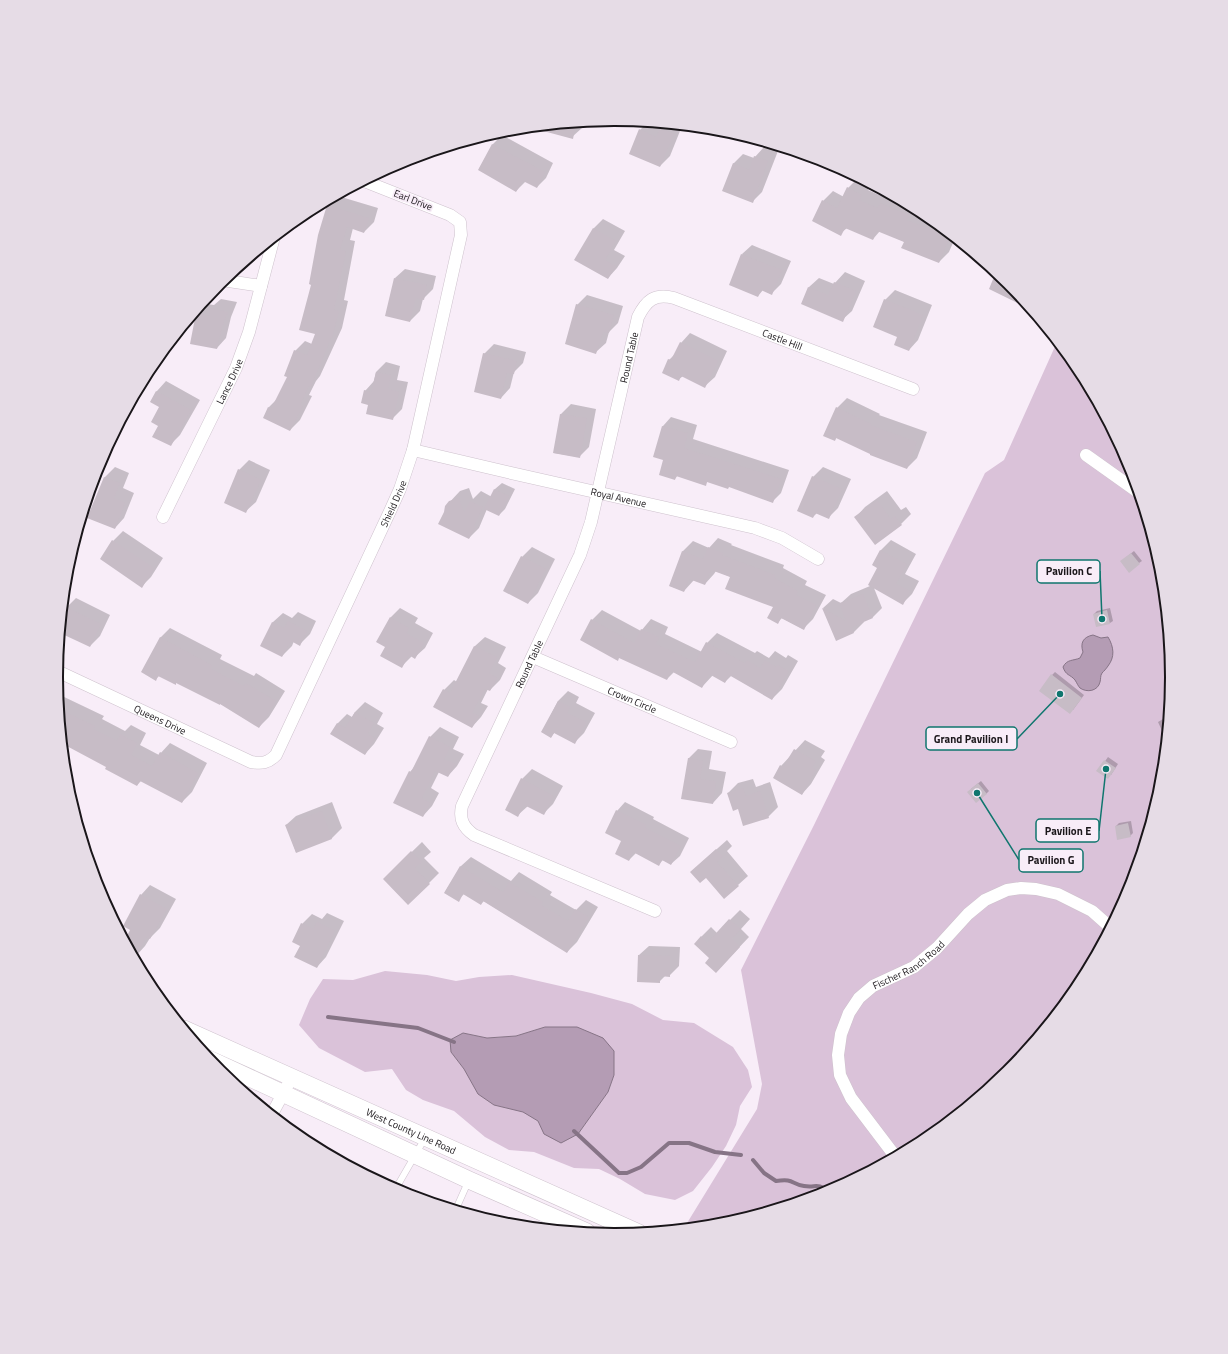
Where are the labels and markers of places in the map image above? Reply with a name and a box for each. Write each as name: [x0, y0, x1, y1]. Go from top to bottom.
callout: Pavilion C: [1037, 560, 1100, 583]
callout: Grand Pavilion I: [926, 727, 1017, 750]
callout: Pavilion E: [1036, 819, 1099, 842]
callout: Pavilion G: [1019, 849, 1083, 872]

